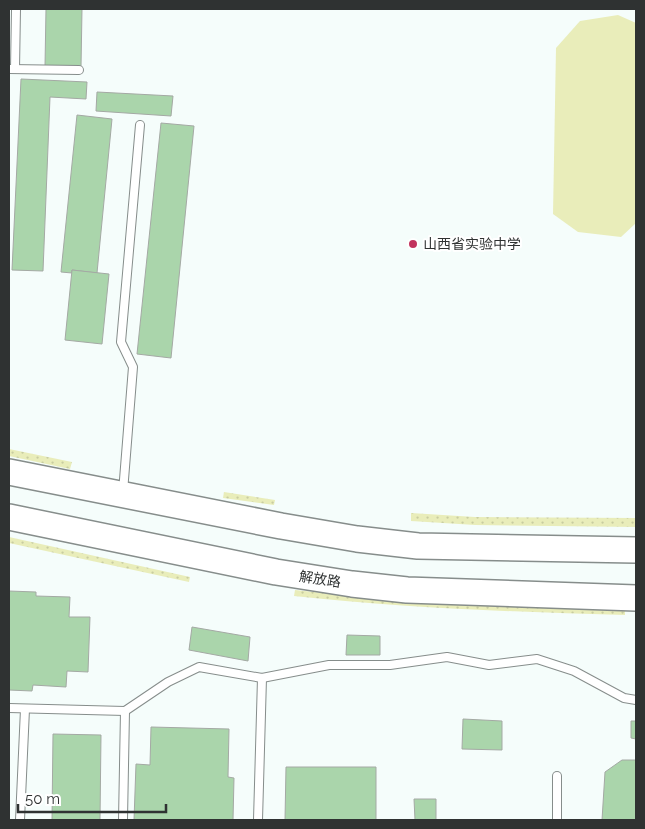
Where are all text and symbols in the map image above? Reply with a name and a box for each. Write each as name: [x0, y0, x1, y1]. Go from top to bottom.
place label: 山西省实验中学: [423, 236, 521, 252]
marker: 山西省实验中学: [407, 238, 419, 250]
street label: 解放路: [298, 568, 342, 590]
scale bar: [18, 782, 165, 814]
text: 50 m: [25, 790, 60, 808]

